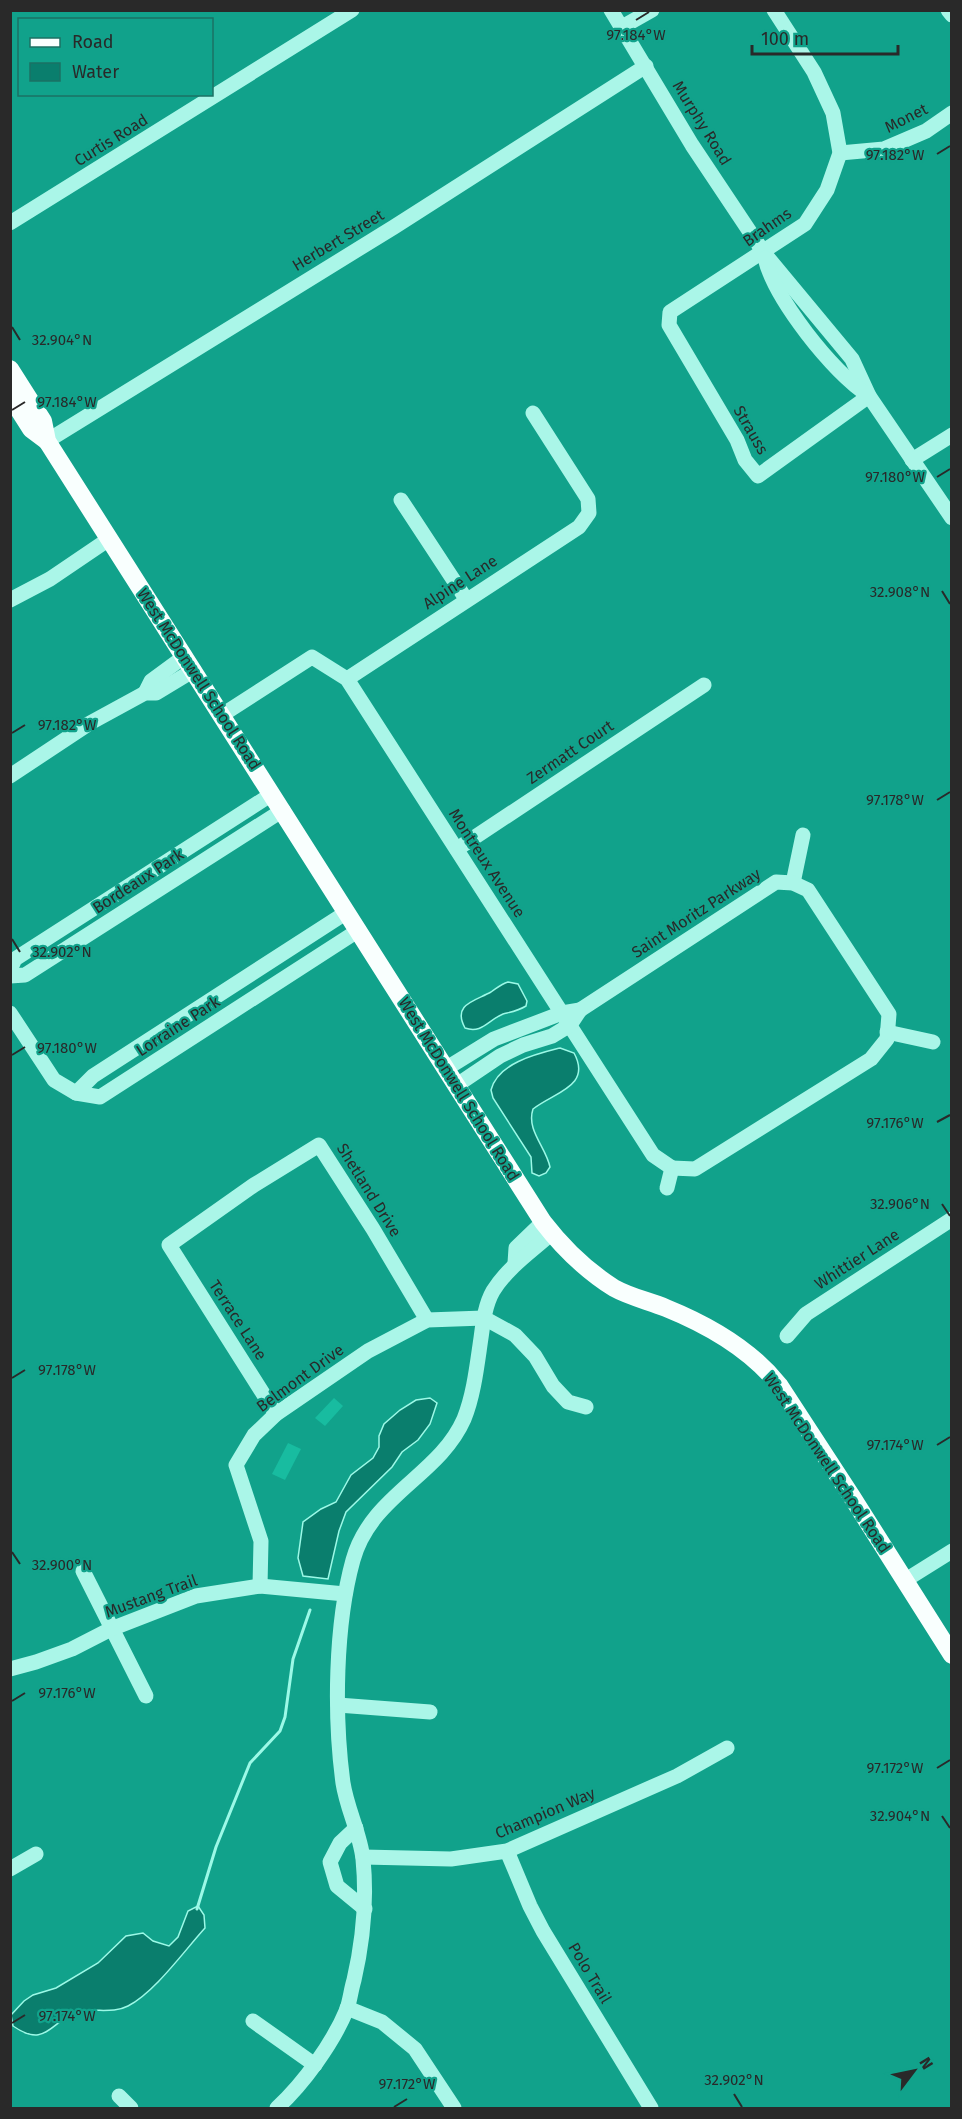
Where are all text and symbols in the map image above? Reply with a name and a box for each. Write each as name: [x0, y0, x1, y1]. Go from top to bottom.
legend: [18, 18, 213, 96]
scale bar: [752, 18, 898, 56]
text: 97.184°W: [606, 26, 666, 44]
text: 100 m: [761, 28, 809, 50]
text: Road: [72, 31, 114, 53]
text: Water: [72, 61, 119, 83]
street label: Murphy Road: [669, 77, 735, 169]
street label: Monet: [881, 99, 931, 137]
street label: Curtis Road: [71, 110, 151, 170]
text: 97.182°W: [866, 146, 925, 164]
street label: Brahms: [739, 204, 795, 250]
street label: Herbert Street: [289, 205, 387, 275]
text: 32.904°N: [32, 331, 92, 349]
text: 97.184°W: [37, 393, 97, 411]
street label: Strauss: [730, 402, 772, 458]
text: 97.180°W: [865, 468, 925, 486]
street label: Alpine Lane: [419, 551, 501, 613]
text: 32.908°N: [870, 583, 930, 601]
street label: West McDonwell School Road: [133, 585, 265, 773]
text: 97.182°W: [38, 716, 97, 734]
street label: Zermatt Court: [523, 716, 617, 788]
text: 97.178°W: [866, 791, 924, 809]
street label: Montreux Avenue: [445, 805, 529, 921]
street label: Bordeaux Park: [89, 844, 188, 917]
street label: Saint Moritz Parkway: [628, 864, 764, 962]
text: 32.902°N: [32, 943, 92, 961]
street label: Lorraine Park: [133, 992, 224, 1060]
street label: West McDonwell School Road: [395, 994, 523, 1184]
text: 97.180°W: [37, 1039, 97, 1057]
text: 97.176°W: [866, 1114, 924, 1132]
street label: Shetland Drive: [333, 1140, 405, 1240]
text: 32.906°N: [870, 1195, 930, 1213]
street label: Whittier Lane: [811, 1225, 903, 1293]
street label: Terrace Lane: [205, 1276, 271, 1364]
street label: Belmont Drive: [253, 1340, 347, 1416]
text: 97.178°W: [38, 1361, 96, 1379]
street label: West McDonwell School Road: [760, 1370, 894, 1556]
text: 97.174°W: [866, 1436, 924, 1454]
text: 32.900°N: [32, 1556, 92, 1574]
street label: Mustang Trail: [102, 1570, 200, 1621]
text: 97.176°W: [38, 1684, 96, 1702]
text: 97.172°W: [866, 1759, 924, 1777]
street label: Champion Way: [492, 1783, 598, 1843]
text: 32.904°N: [870, 1807, 930, 1825]
street label: Polo Trail: [564, 1939, 616, 2007]
text: 97.174°W: [38, 2007, 96, 2025]
north arrow: [884, 2041, 944, 2101]
text: N: [915, 2054, 937, 2073]
text: 32.902°N: [704, 2071, 764, 2089]
text: 97.172°W: [378, 2075, 436, 2093]

